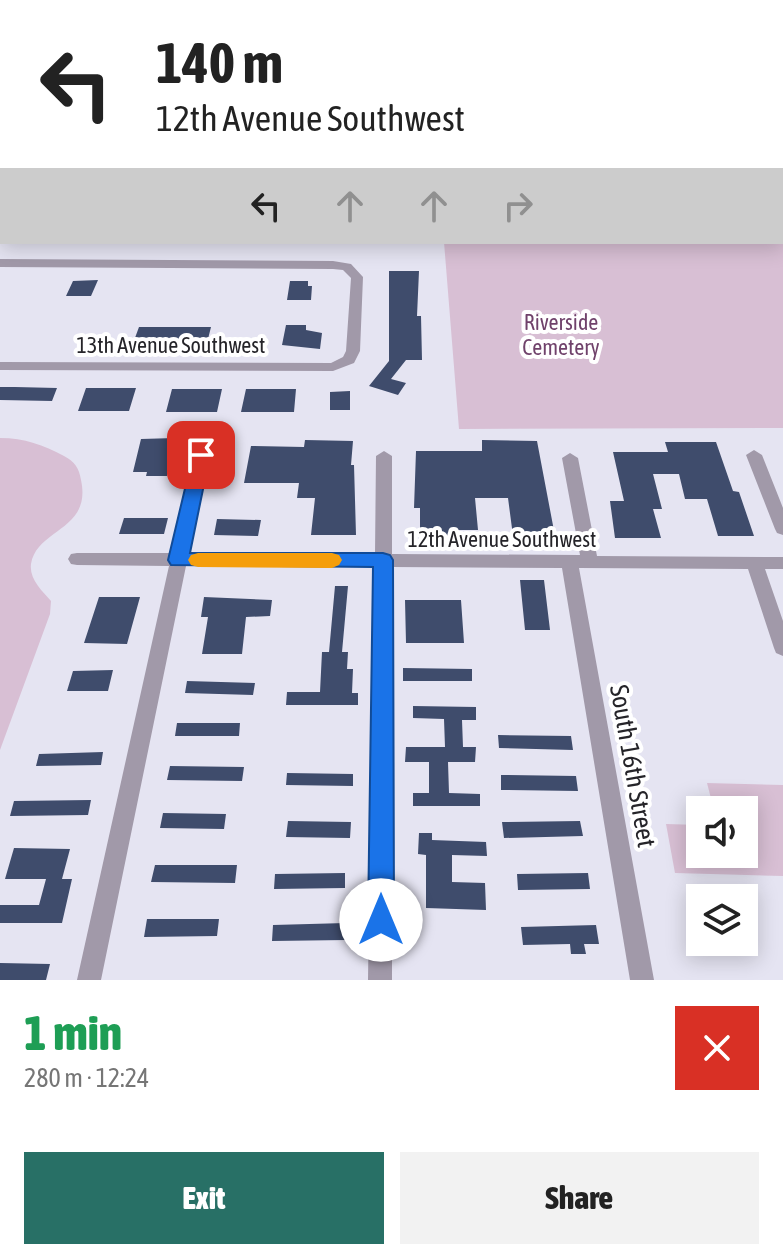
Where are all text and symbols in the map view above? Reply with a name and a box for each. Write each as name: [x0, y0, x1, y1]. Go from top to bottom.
text: 140 m: [156, 31, 283, 95]
icon: left: [24, 32, 128, 136]
text: 12th Avenue Southwest: [156, 97, 465, 139]
icon: left: [244, 184, 288, 228]
icon: ahead: [328, 184, 372, 228]
icon: ahead: [412, 184, 456, 228]
icon: right: [496, 184, 540, 228]
park label: Riverside Cemetery: [522, 309, 600, 360]
street label: 13th Avenue Southwest: [77, 332, 265, 358]
pin: [167, 421, 235, 489]
icon: arrive: [179, 433, 223, 477]
street label: 12th Avenue Southwest: [408, 526, 596, 552]
street label: South 16th Street: [604, 682, 662, 850]
map controls: [686, 796, 758, 956]
button: sound: [686, 796, 758, 868]
position arrow: [339, 878, 423, 962]
button: layers: [686, 884, 758, 956]
text: 1 min: [24, 1005, 122, 1060]
button: close: [675, 1006, 759, 1090]
text: 280 m · 12:24: [24, 1063, 149, 1093]
button: Exit: [24, 1152, 384, 1244]
button: Share: [400, 1152, 759, 1244]

